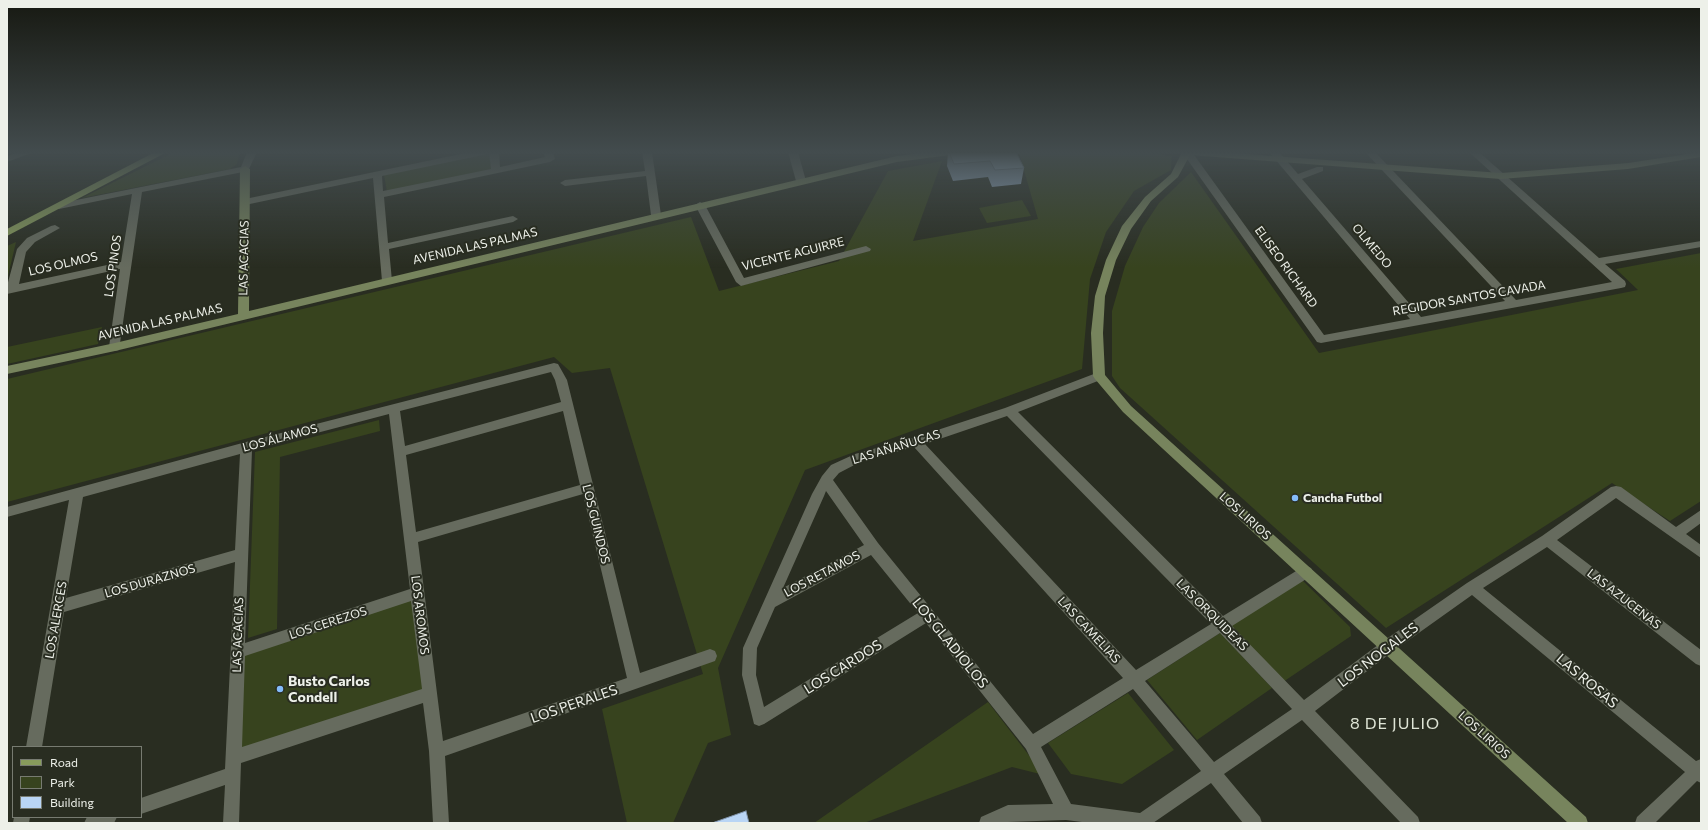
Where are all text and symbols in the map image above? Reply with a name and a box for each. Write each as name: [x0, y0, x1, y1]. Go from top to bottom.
street label: LAS ACACIAS: [236, 220, 252, 296]
street label: OLMEDO: [1349, 221, 1395, 271]
street label: ELISEO RICHARD: [1252, 223, 1320, 311]
street label: AVENIDA LAS PALMAS: [411, 225, 539, 267]
street label: LOS PINOS: [102, 234, 124, 298]
street label: VICENTE AGUIRRE: [740, 234, 846, 274]
street label: LOS OLMOS: [27, 249, 99, 279]
street label: REGIDOR SANTOS CAVADA: [1391, 277, 1547, 319]
street label: AVENIDA LAS PALMAS: [96, 301, 224, 343]
street label: LOS ÁLAMOS: [241, 421, 319, 455]
street label: LAS AÑAÑUCAS: [850, 427, 942, 467]
street label: LOS GUINDOS: [579, 483, 613, 565]
street label: LOS LIRIOS: [1216, 489, 1274, 543]
place label: Cancha Futbol: [1303, 491, 1382, 505]
marker: Cancha Futbol: [1290, 493, 1300, 503]
street label: LOS RETAMOS: [782, 548, 862, 600]
street label: LOS DURAZNOS: [103, 561, 197, 601]
street label: LAS AZUCENAS: [1584, 566, 1664, 632]
street label: LOS AROMOS: [408, 575, 432, 655]
street label: LAS ORQUIDEAS: [1173, 576, 1251, 654]
street label: LOS ALERCES: [42, 580, 70, 660]
street label: LAS CAMELIAS: [1055, 594, 1123, 666]
street label: LOS GLADIOLOS: [909, 595, 991, 691]
street label: LAS ACACIAS: [229, 597, 247, 673]
street label: LOS CEREZOS: [287, 604, 369, 642]
street label: LOS NOGALES: [1334, 619, 1422, 691]
street label: LOS CARDOS: [801, 636, 885, 698]
street label: LAS ROSAS: [1553, 650, 1621, 712]
place label: Busto Carlos Condell: [288, 673, 370, 706]
street label: LOS PERALES: [528, 681, 620, 727]
marker: Busto Carlos Condell: [275, 684, 285, 694]
street label: LOS LIRIOS: [1455, 708, 1513, 762]
district label: 8 DE JULIO: [1350, 714, 1440, 734]
legend: [12, 746, 142, 818]
text: Road: [50, 755, 78, 769]
text: Park: [50, 775, 75, 789]
text: Building: [50, 795, 94, 809]

